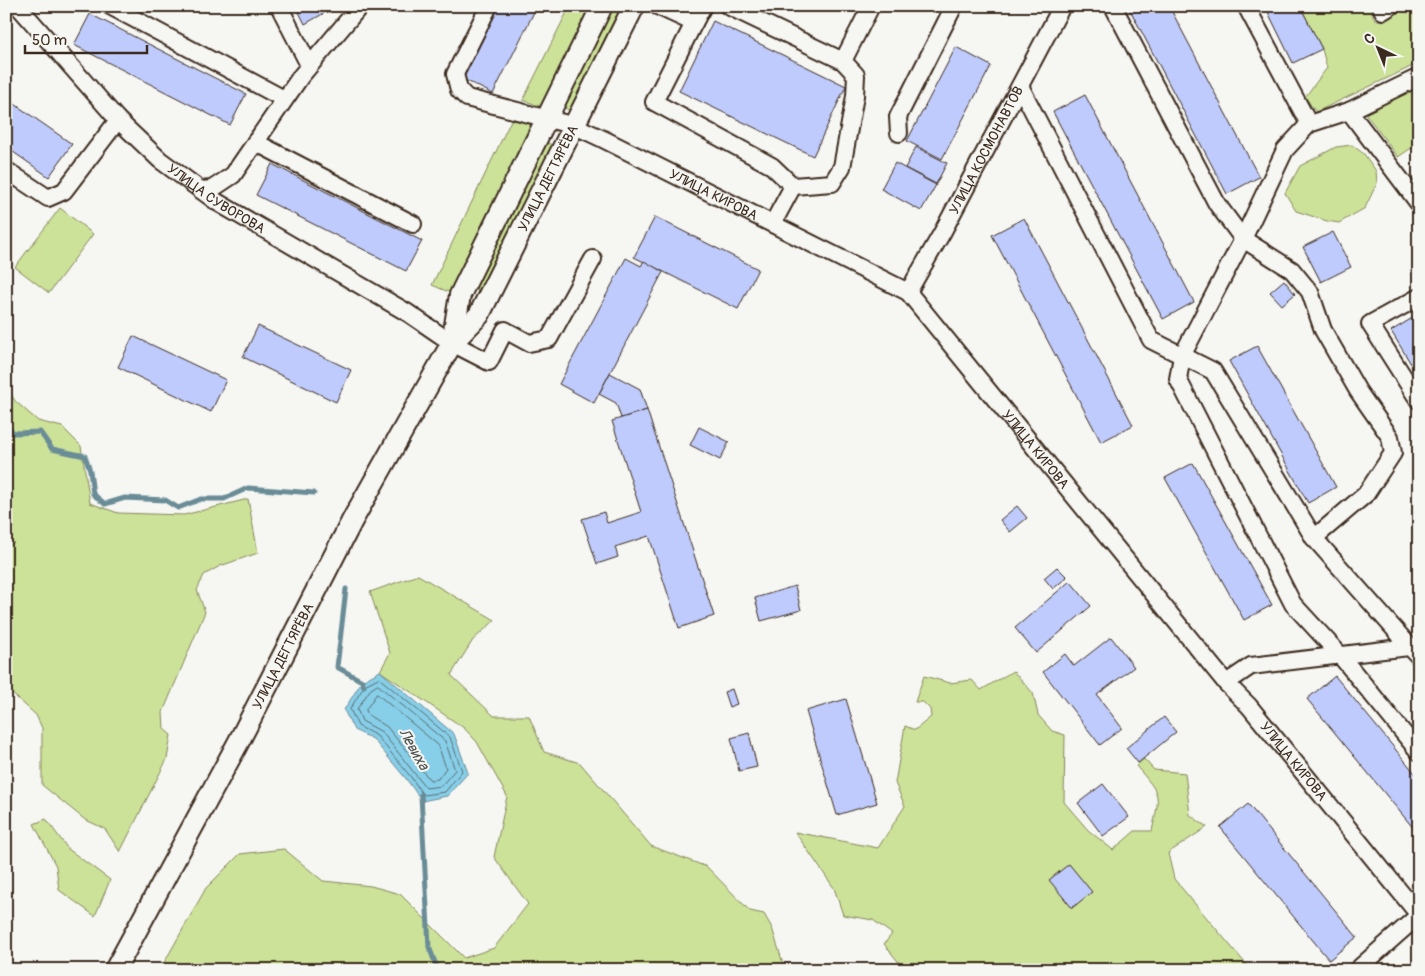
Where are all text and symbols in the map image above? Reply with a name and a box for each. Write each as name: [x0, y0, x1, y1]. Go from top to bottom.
scale bar: [25, 22, 148, 54]
north arrow: [1352, 22, 1402, 72]
text: С: [1361, 29, 1379, 48]
text: 50 m: [32, 31, 67, 50]
street label: УЛИЦА КОСМОНАВТОВ: [946, 83, 1027, 217]
street label: УЛИЦА ДЕГТЯРЁВА: [514, 122, 582, 234]
street label: УЛИЦА СУВОРОВА: [164, 160, 268, 237]
street label: УЛИЦА КИРОВА: [666, 166, 760, 224]
street label: УЛИЦА КИРОВА: [998, 407, 1072, 492]
street label: УЛИЦА ДЕГТЯРЁВА: [249, 600, 317, 712]
street label: УЛИЦА КИРОВА: [1256, 719, 1330, 804]
water label: Левиха: [394, 725, 434, 774]

